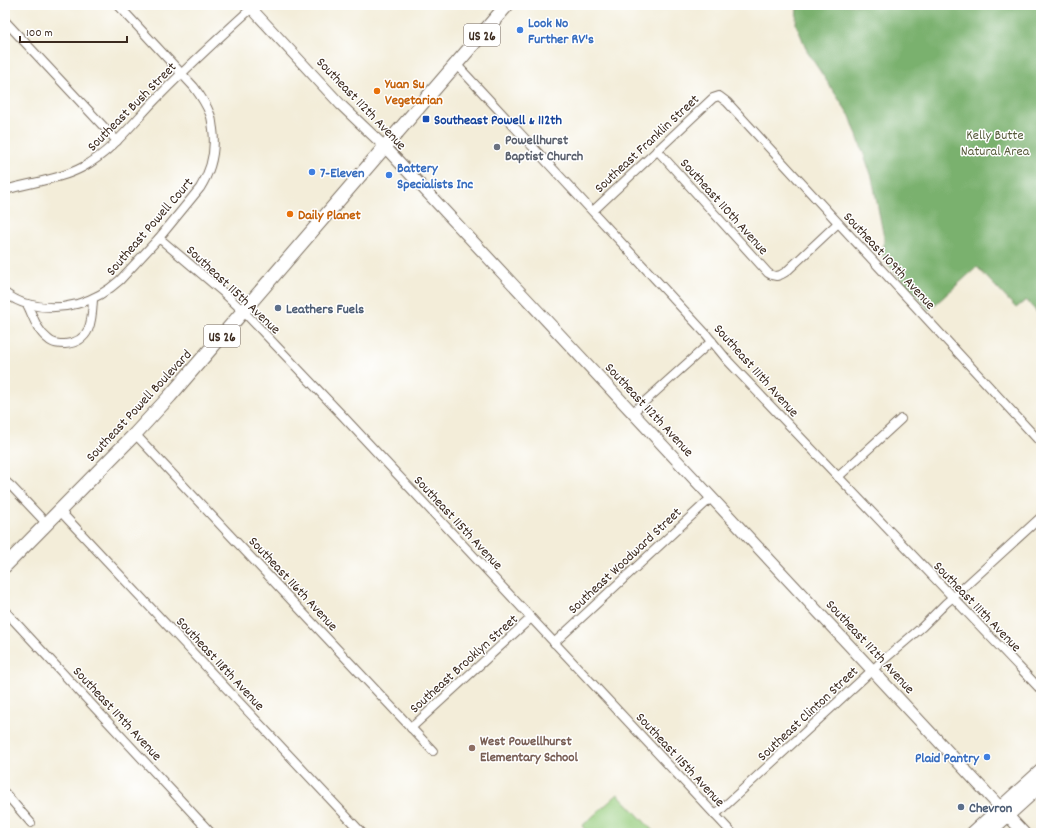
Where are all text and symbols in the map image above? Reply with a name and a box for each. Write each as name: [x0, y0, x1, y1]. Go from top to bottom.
place label: Look No Further RV's: [528, 14, 594, 50]
scale bar: [20, 18, 127, 44]
road number: US 26: [464, 24, 500, 46]
text: 100 m: [26, 25, 53, 42]
marker: Look No Further RV's: [515, 25, 525, 35]
street label: Southeast 112th Avenue: [311, 53, 410, 155]
street label: Southeast Bush Street: [83, 58, 182, 157]
place label: Yuan Su Vegetarian: [384, 75, 443, 111]
marker: Yuan Su Vegetarian: [372, 86, 382, 96]
street label: Southeast Franklin Street: [591, 90, 704, 198]
place label: Southeast Powell & 112th: [434, 111, 562, 131]
marker: Southeast Powell & 112th: [421, 114, 431, 124]
park label: Kelly Butte Natural Area: [961, 126, 1030, 162]
place label: Powellhurst Baptist Church: [505, 131, 584, 167]
marker: Powellhurst Baptist Church: [492, 142, 502, 152]
street label: Southeast 110th Avenue: [675, 155, 772, 260]
place label: Battery Specialists Inc: [397, 159, 473, 195]
place label: 7-Eleven: [320, 164, 365, 184]
marker: 7-Eleven: [307, 167, 317, 177]
marker: Battery Specialists Inc: [384, 170, 394, 180]
street label: Southeast Powell Court: [102, 174, 199, 281]
place label: Daily Planet: [298, 206, 361, 226]
street label: Southeast 109th Avenue: [838, 208, 939, 315]
marker: Daily Planet: [285, 209, 295, 219]
street label: Southeast 115th Avenue: [181, 241, 284, 340]
place label: Leathers Fuels: [286, 300, 364, 320]
marker: Leathers Fuels: [273, 303, 283, 313]
street label: Southeast 111th Avenue: [708, 320, 803, 422]
road number: US 26: [204, 325, 240, 347]
street label: Southeast Powell Boulevard: [82, 346, 197, 467]
street label: Southeast 112th Avenue: [599, 359, 698, 462]
street label: Southeast 115th Avenue: [408, 472, 507, 575]
street label: Southeast Woodward Street: [564, 503, 687, 619]
street label: Southeast 116th Avenue: [243, 533, 342, 636]
street label: Southeast 111th Avenue: [928, 558, 1025, 657]
street label: Southeast 112th Avenue: [820, 596, 919, 699]
street label: Southeast Brooklyn Street: [406, 610, 523, 719]
street label: Southeast 118th Avenue: [171, 613, 268, 716]
street label: Southeast Clinton Street: [753, 662, 863, 767]
street label: Southeast 119th Avenue: [67, 663, 166, 766]
street label: Southeast 115th Avenue: [630, 709, 729, 812]
place label: West Powellhurst Elementary School: [480, 732, 579, 768]
marker: West Powellhurst Elementary School: [467, 743, 477, 753]
place label: Plaid Pantry: [915, 749, 980, 769]
marker: Plaid Pantry: [982, 752, 992, 762]
place label: Chevron: [969, 799, 1013, 819]
marker: Chevron: [956, 802, 966, 812]

